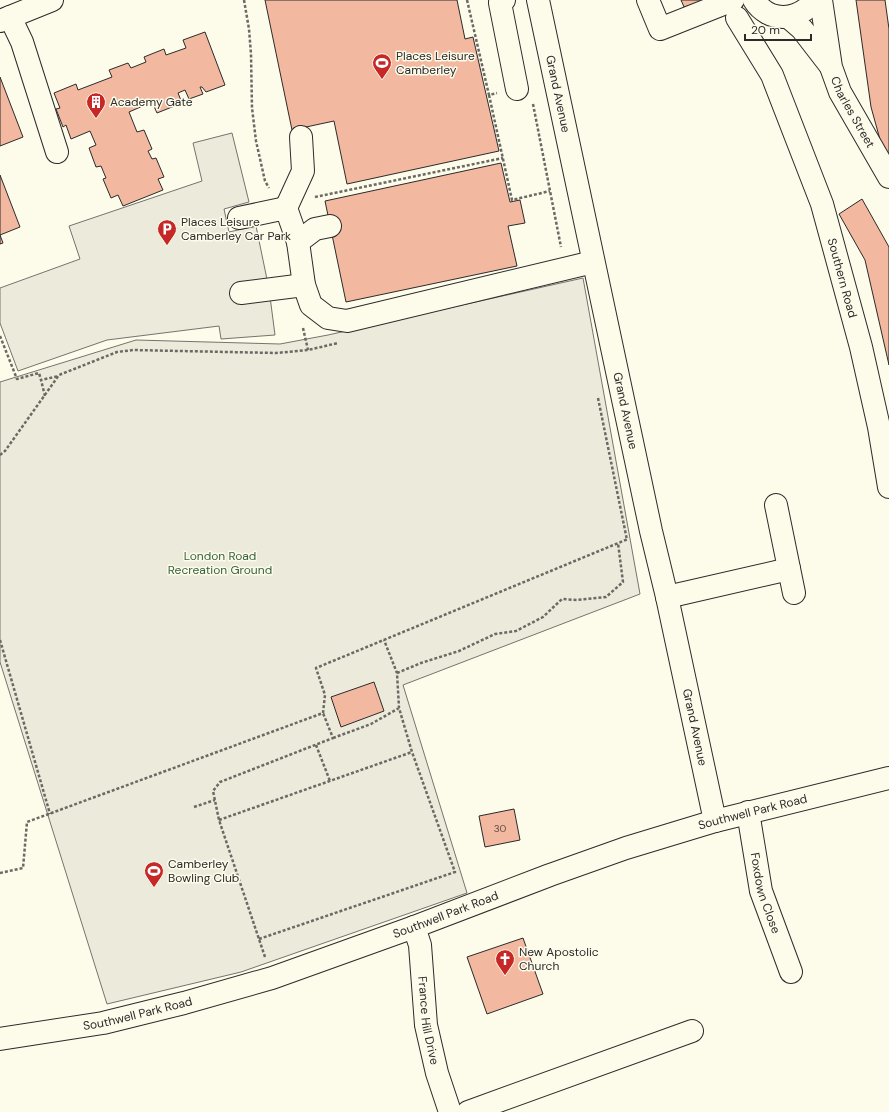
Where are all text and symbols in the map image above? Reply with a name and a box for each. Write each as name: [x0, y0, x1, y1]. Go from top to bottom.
scale bar: [745, 16, 811, 42]
text: 20 m: [751, 22, 780, 38]
place label: Places Leisure Camberley: [396, 48, 475, 78]
sports icon: Places Leisure Camberley: [371, 52, 393, 80]
street label: Grand Avenue: [542, 54, 574, 134]
street label: Charles Street: [827, 74, 879, 151]
building icon: Academy Gate: [85, 91, 107, 119]
place label: Academy Gate: [110, 94, 193, 110]
place label: Places Leisure Camberley Car Park: [181, 214, 291, 244]
parking icon: Places Leisure Camberley Car Park: [156, 218, 178, 246]
street label: Southern Road: [824, 236, 861, 320]
street label: Grand Avenue: [609, 371, 641, 451]
park label: London Road Recreation Ground: [168, 548, 272, 578]
street label: Grand Avenue: [679, 687, 711, 767]
street label: Southwell Park Road: [696, 791, 809, 834]
house number: 30: [494, 822, 507, 835]
street label: Foxdown Close: [747, 851, 784, 936]
place label: Camberley Bowling Club: [168, 856, 239, 886]
sports icon: Camberley Bowling Club: [143, 860, 165, 888]
street label: Southwell Park Road: [391, 887, 501, 942]
place label: New Apostolic Church: [519, 944, 599, 974]
church icon: New Apostolic Church: [494, 948, 516, 976]
street label: France Hill Drive: [414, 976, 443, 1066]
street label: Southwell Park Road: [82, 993, 194, 1034]

